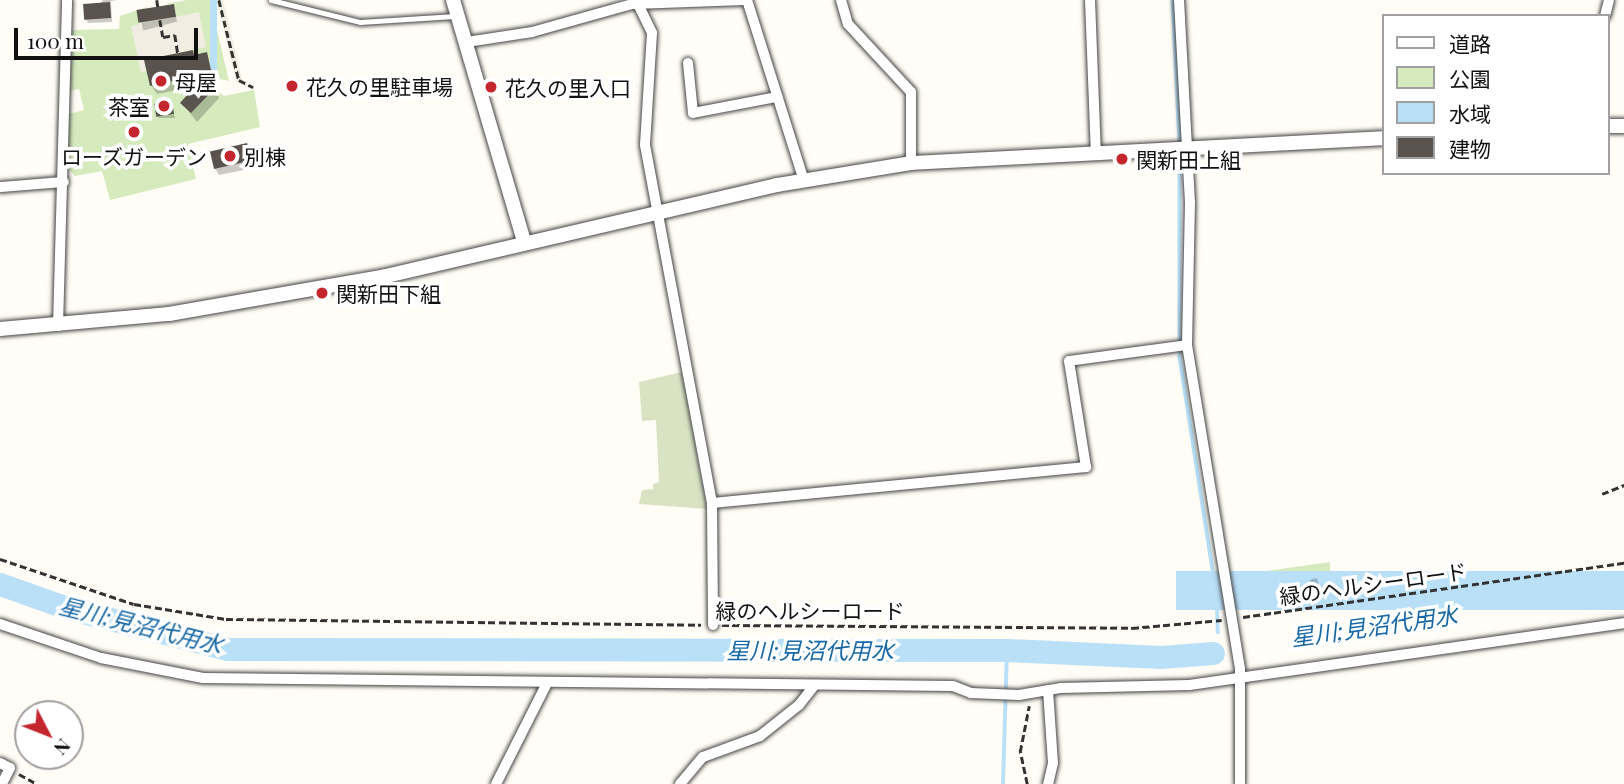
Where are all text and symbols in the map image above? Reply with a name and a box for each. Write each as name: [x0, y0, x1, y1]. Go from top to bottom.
scale bar: [18, 14, 201, 58]
legend: [1382, 14, 1610, 175]
text: 100 m: [27, 26, 84, 54]
text: 道路: [1449, 29, 1491, 57]
text: 公園: [1449, 64, 1491, 92]
place label: 母屋: [175, 68, 217, 94]
marker: 母屋: [153, 73, 169, 89]
place label: 花久の里駐車場: [306, 73, 453, 99]
place label: 花久の里入口: [505, 74, 631, 100]
marker: 花久の里駐車場: [284, 78, 300, 94]
marker: 花久の里入口: [483, 79, 499, 95]
place label: 茶室: [108, 93, 150, 119]
marker: 茶室: [156, 98, 172, 114]
text: 水域: [1449, 99, 1491, 127]
marker: ローズガーデン: [126, 124, 142, 140]
text: 建物: [1449, 134, 1491, 162]
place label: ローズガーデン: [61, 143, 207, 169]
place label: 別棟: [244, 143, 286, 169]
place label: 関新田上組: [1136, 146, 1241, 172]
marker: 別棟: [222, 148, 238, 164]
marker: 関新田上組: [1114, 151, 1130, 167]
place label: 関新田下組: [336, 280, 441, 306]
marker: 関新田下組: [314, 285, 330, 301]
street label: 緑のヘルシーロード: [1278, 557, 1468, 609]
water label: 星川;見沼代用水: [56, 591, 226, 659]
street label: 緑のヘルシーロード: [716, 597, 904, 623]
water label: 星川;見沼代用水: [1289, 601, 1459, 651]
water label: 星川;見沼代用水: [726, 636, 894, 664]
north arrow: [14, 700, 84, 770]
text: N: [49, 734, 77, 762]

